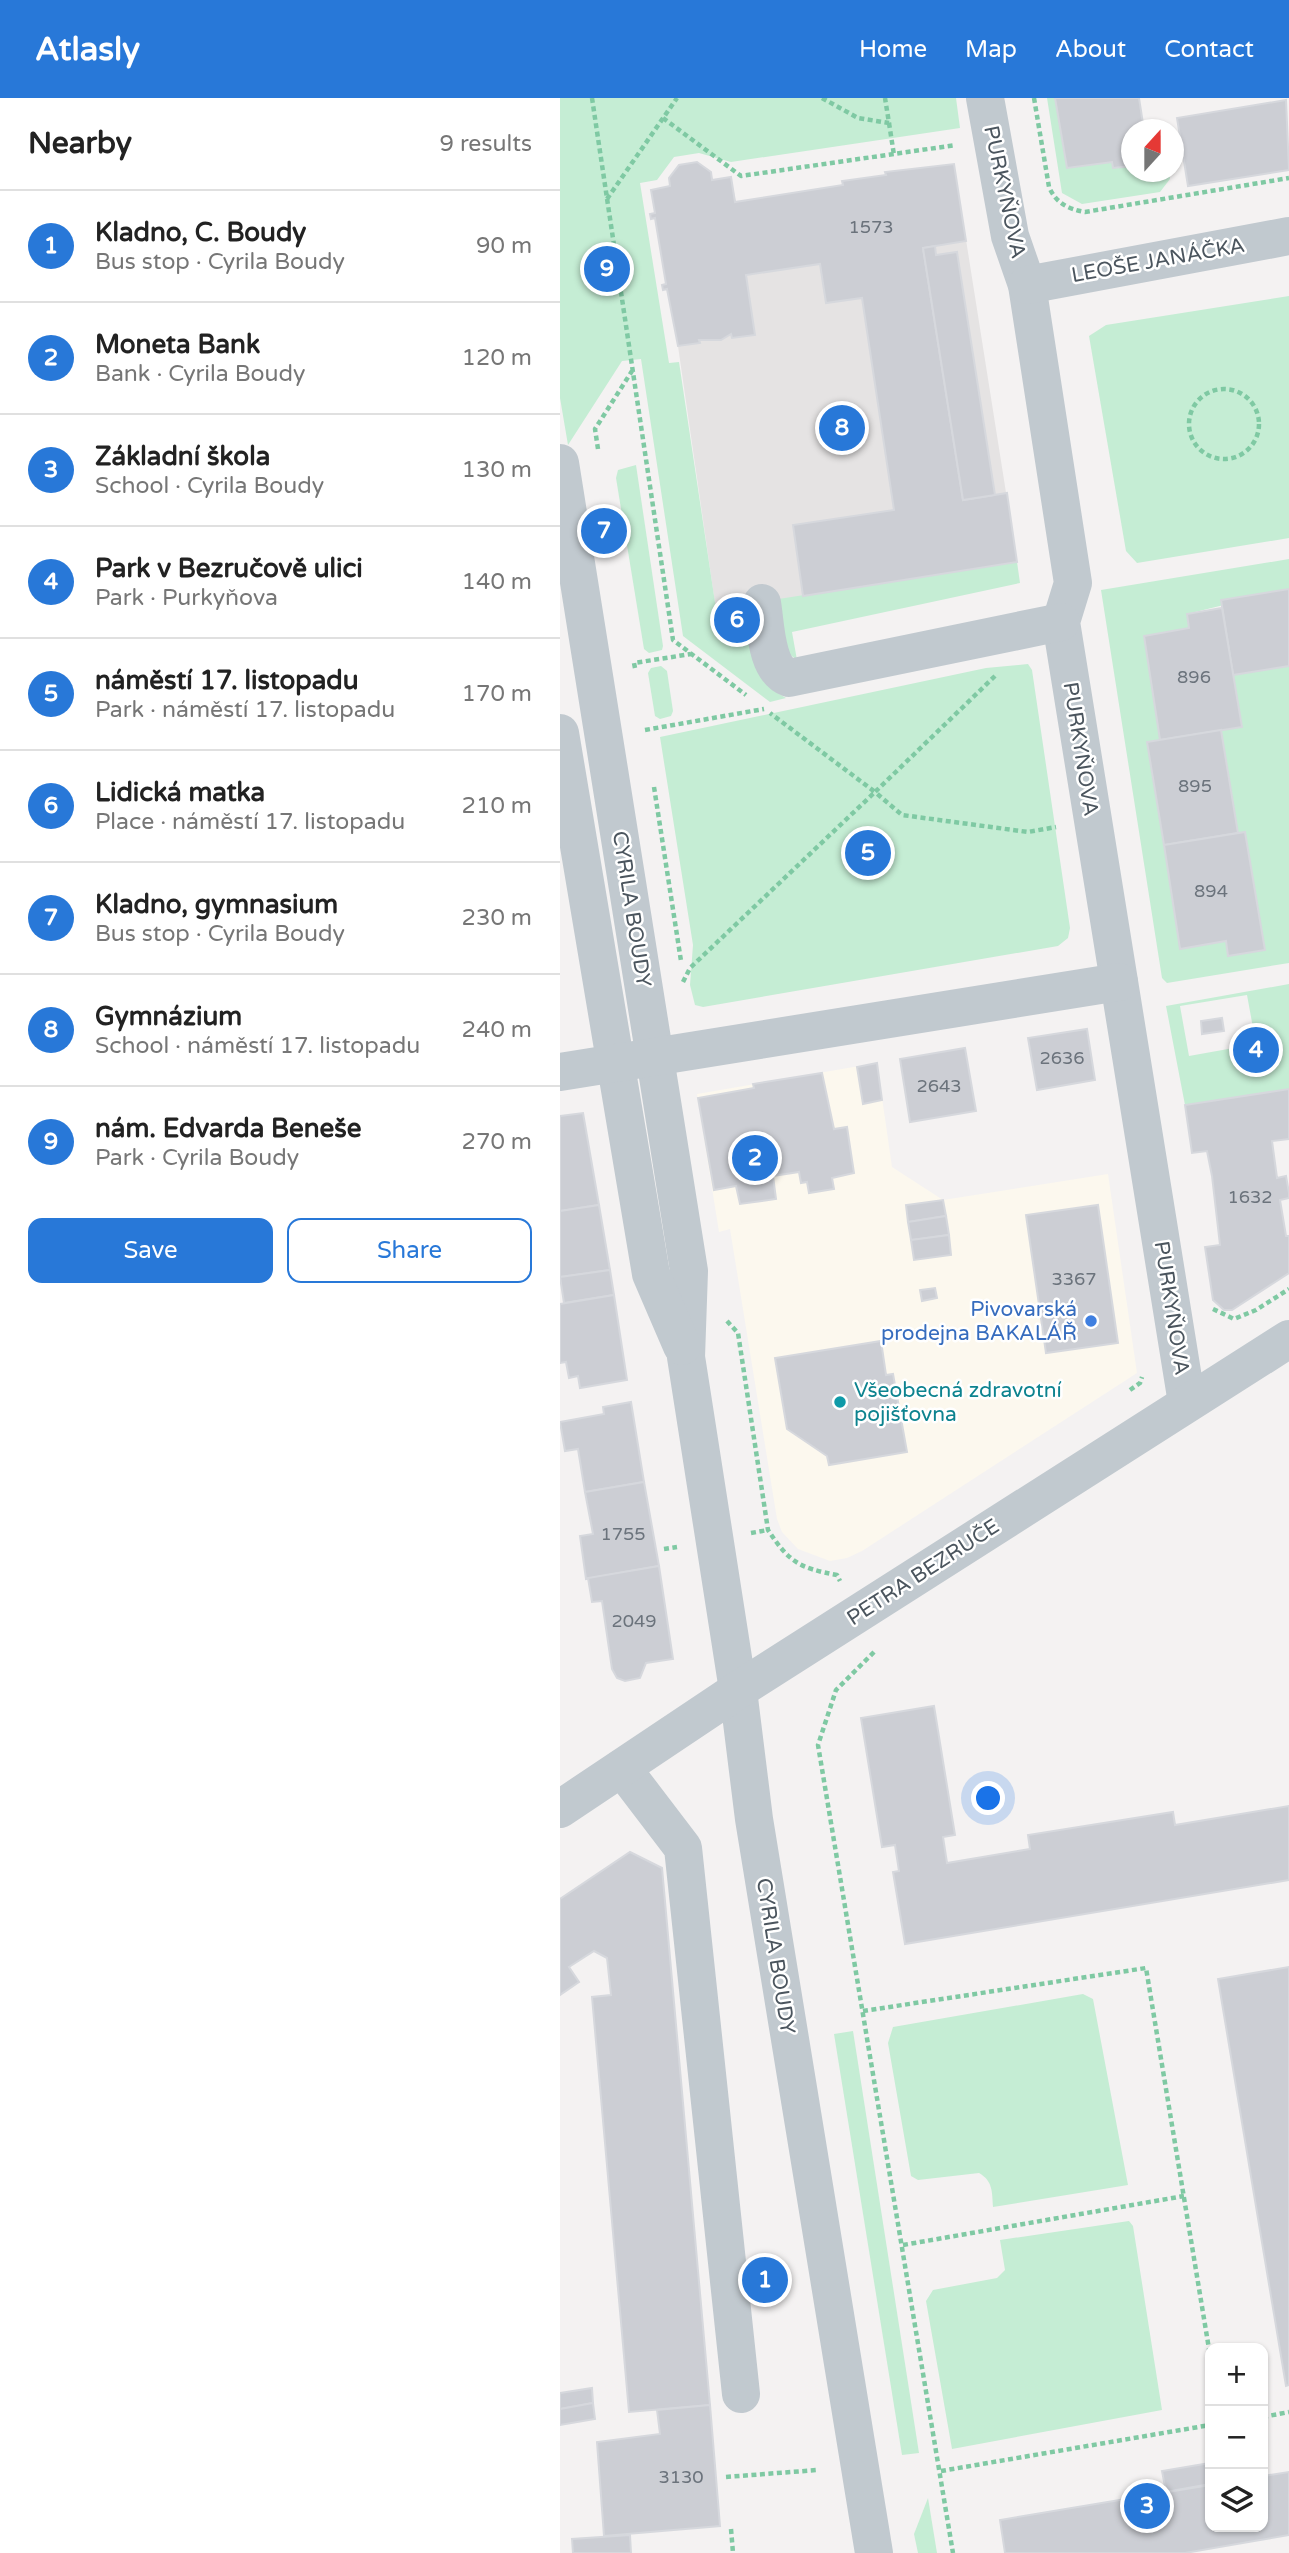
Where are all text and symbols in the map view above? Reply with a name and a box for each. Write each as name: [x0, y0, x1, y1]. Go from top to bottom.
text: Atlasly: [35, 30, 140, 69]
text: Home: [859, 35, 927, 64]
text: Map: [965, 35, 1017, 64]
text: About: [1055, 35, 1126, 64]
text: Contact: [1164, 35, 1254, 64]
north arrow: [1121, 119, 1184, 182]
street label: PURKYŇOVA: [978, 123, 1031, 261]
text: Nearby: [28, 125, 132, 162]
text: 9 results: [439, 130, 532, 158]
house number: 1573: [848, 216, 894, 238]
text: Kladno, C. Boudy: [95, 217, 306, 248]
text: 1: [44, 232, 58, 260]
text: 90 m: [476, 232, 532, 260]
street label: LEOŠE JANÁČKA: [1069, 233, 1247, 288]
pin: 9: [584, 243, 630, 295]
text: Bus stop · Cyrila Boudy: [95, 248, 345, 276]
text: Moneta Bank: [95, 329, 260, 360]
text: 2: [44, 344, 58, 372]
text: 120 m: [462, 344, 532, 372]
text: Bank · Cyrila Boudy: [95, 360, 305, 388]
pin: 8: [819, 402, 865, 454]
text: Základní škola: [95, 441, 270, 472]
text: 3: [44, 456, 58, 484]
text: 130 m: [462, 456, 532, 484]
text: School · Cyrila Boudy: [95, 472, 324, 500]
pin: 7: [581, 505, 627, 557]
text: Park v Bezručově ulici: [95, 553, 363, 584]
text: 4: [44, 568, 58, 596]
text: 140 m: [462, 568, 532, 596]
text: Park · Purkyňova: [95, 584, 278, 612]
pin: 6: [714, 594, 760, 646]
text: náměstí 17. listopadu: [95, 665, 359, 696]
house number: 896: [1177, 666, 1211, 688]
text: 5: [44, 680, 58, 708]
text: 170 m: [462, 680, 532, 708]
street label: PURKYŇOVA: [1058, 680, 1103, 818]
text: Park · náměstí 17. listopadu: [95, 696, 395, 724]
house number: 895: [1178, 775, 1212, 797]
text: Lidická matka: [95, 777, 265, 808]
text: 6: [44, 792, 58, 820]
text: 210 m: [462, 792, 532, 820]
text: Place · náměstí 17. listopadu: [95, 808, 405, 836]
pin: 5: [845, 827, 891, 879]
street label: CYRILA BOUDY: [607, 829, 656, 989]
house number: 894: [1194, 880, 1228, 902]
text: Kladno, gymnasium: [95, 889, 338, 920]
text: 7: [44, 904, 58, 932]
text: 230 m: [462, 904, 532, 932]
text: Bus stop · Cyrila Boudy: [95, 920, 345, 948]
text: Gymnázium: [95, 1001, 242, 1032]
text: 8: [44, 1016, 58, 1044]
text: 240 m: [462, 1016, 532, 1044]
pin: 4: [1233, 1024, 1279, 1076]
text: School · náměstí 17. listopadu: [95, 1032, 420, 1060]
house number: 2636: [1039, 1047, 1085, 1069]
house number: 2643: [916, 1075, 962, 1097]
text: nám. Edvarda Beneše: [95, 1113, 361, 1144]
text: 9: [44, 1128, 58, 1156]
text: 270 m: [462, 1128, 532, 1156]
pin: 2: [732, 1132, 778, 1184]
text: Park · Cyrila Boudy: [95, 1144, 299, 1172]
house number: 1632: [1227, 1186, 1273, 1208]
button: Save: [28, 1218, 273, 1283]
button: Share: [287, 1218, 532, 1283]
street label: PURKYŇOVA: [1149, 1239, 1194, 1377]
house number: 3367: [1051, 1268, 1097, 1290]
place label: Pivovarská prodejna BAKALÁŘ: [881, 1297, 1077, 1346]
marker: Pivovarská prodejna BAKALÁŘ: [1083, 1313, 1099, 1329]
place label: Všeobecná zdravotní pojišťovna: [854, 1378, 1062, 1427]
marker: Všeobecná zdravotní pojišťovna: [832, 1394, 848, 1410]
street label: PETRA BEZRUČE: [842, 1514, 1004, 1631]
house number: 1755: [600, 1523, 646, 1545]
house number: 2049: [611, 1610, 657, 1632]
your location: [971, 1781, 1005, 1815]
street label: CYRILA BOUDY: [751, 1876, 800, 2036]
pin: 1: [742, 2254, 788, 2306]
map controls: [1205, 2343, 1268, 2532]
button: +: [1205, 2343, 1268, 2406]
button: −: [1205, 2406, 1268, 2469]
house number: 3130: [658, 2466, 704, 2488]
button: layers: [1205, 2469, 1268, 2532]
pin: 3: [1124, 2480, 1170, 2532]

